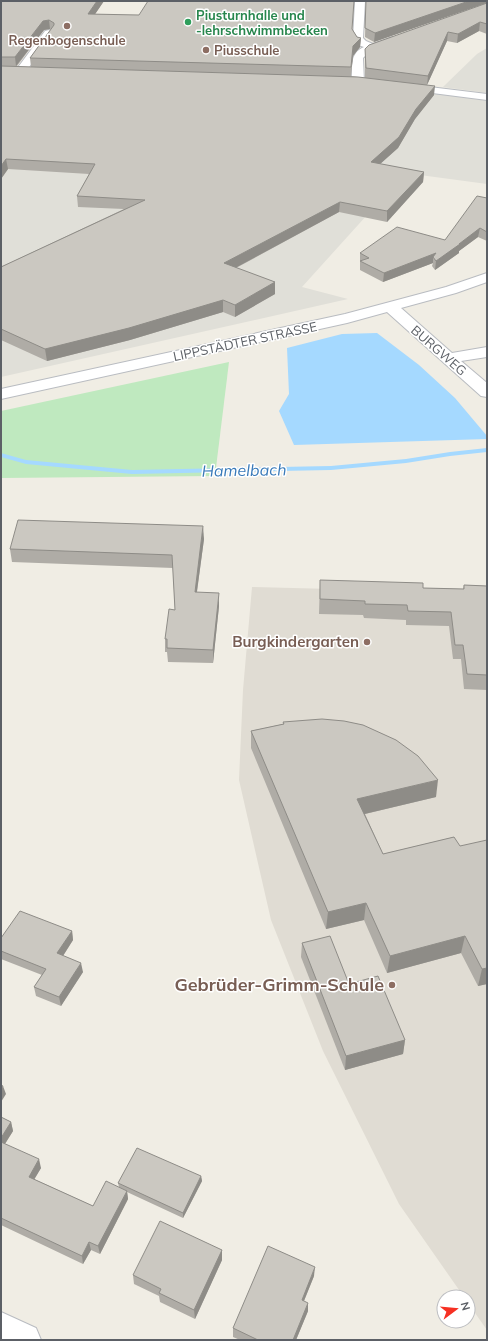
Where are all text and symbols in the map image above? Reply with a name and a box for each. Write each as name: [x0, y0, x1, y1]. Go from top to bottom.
place label: Piusturnhalle und -lehrschwimmbecken: [196, 7, 328, 38]
marker: Piusturnhalle und -lehrschwimmbecken: [183, 17, 193, 27]
marker: Regenbogenschule: [62, 21, 72, 31]
place label: Regenbogenschule: [8, 32, 126, 48]
place label: Piusschule: [214, 42, 279, 58]
marker: Piusschule: [201, 45, 211, 55]
street label: LIPPSTÄDTER STRASSE: [172, 318, 318, 364]
street label: BURGWEG: [408, 322, 470, 378]
water label: Hamelbach: [201, 459, 287, 481]
place label: Burgkindergarten: [232, 632, 359, 651]
marker: Burgkindergarten: [362, 637, 372, 647]
place label: Gebrüder-Grimm-Schule: [174, 973, 384, 996]
marker: Gebrüder-Grimm-Schule: [387, 980, 397, 990]
north arrow: [436, 1289, 476, 1329]
text: N: [458, 1300, 473, 1312]

